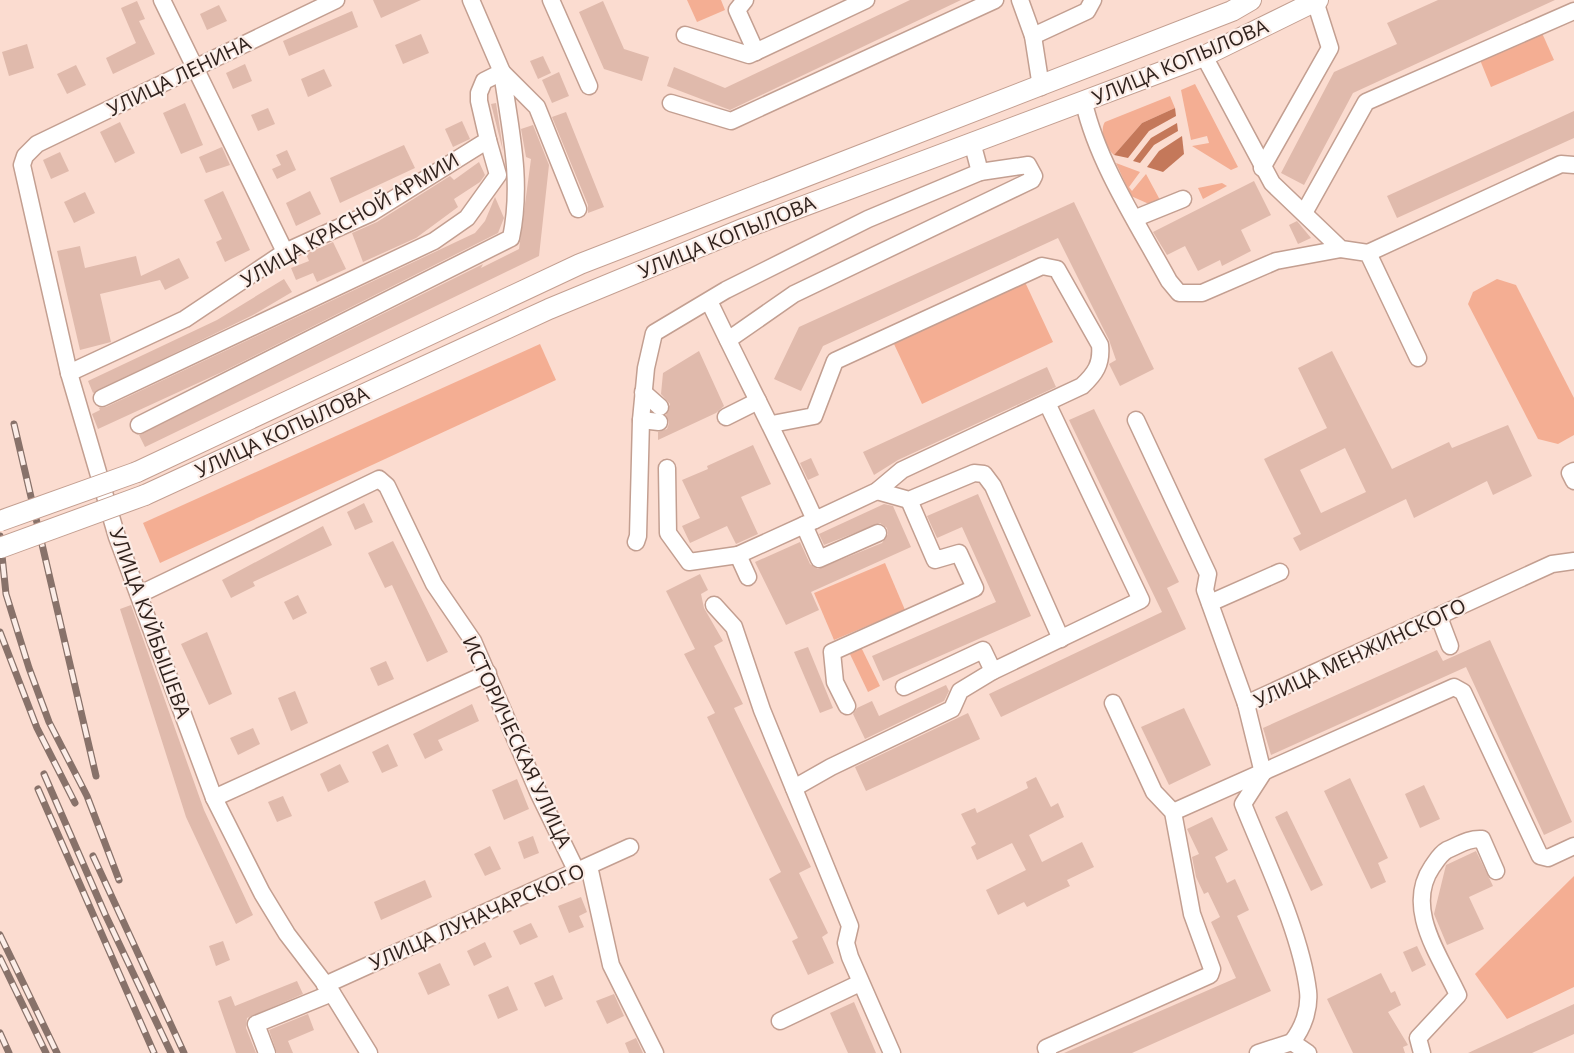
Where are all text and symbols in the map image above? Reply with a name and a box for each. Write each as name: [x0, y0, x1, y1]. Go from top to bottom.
street label: УЛИЦА КОПЫЛОВА: [1088, 12, 1272, 111]
street label: УЛИЦА ЛЕНИНА: [102, 29, 255, 122]
street label: УЛИЦА КРАСНОЙ АРМИИ: [236, 146, 464, 293]
street label: УЛИЦА КОПЫЛОВА: [634, 189, 820, 284]
street label: УЛИЦА КОПЫЛОВА: [191, 379, 373, 484]
street label: УЛИЦА КУЙБЫШЕВА: [104, 524, 198, 722]
street label: УЛИЦА МЕНЖИНСКОГО: [1249, 591, 1470, 714]
street label: ИСТОРИЧЕСКАЯ УЛИЦА: [456, 631, 579, 852]
street label: УЛИЦА ЛУНАЧАРСКОГО: [365, 857, 589, 976]

